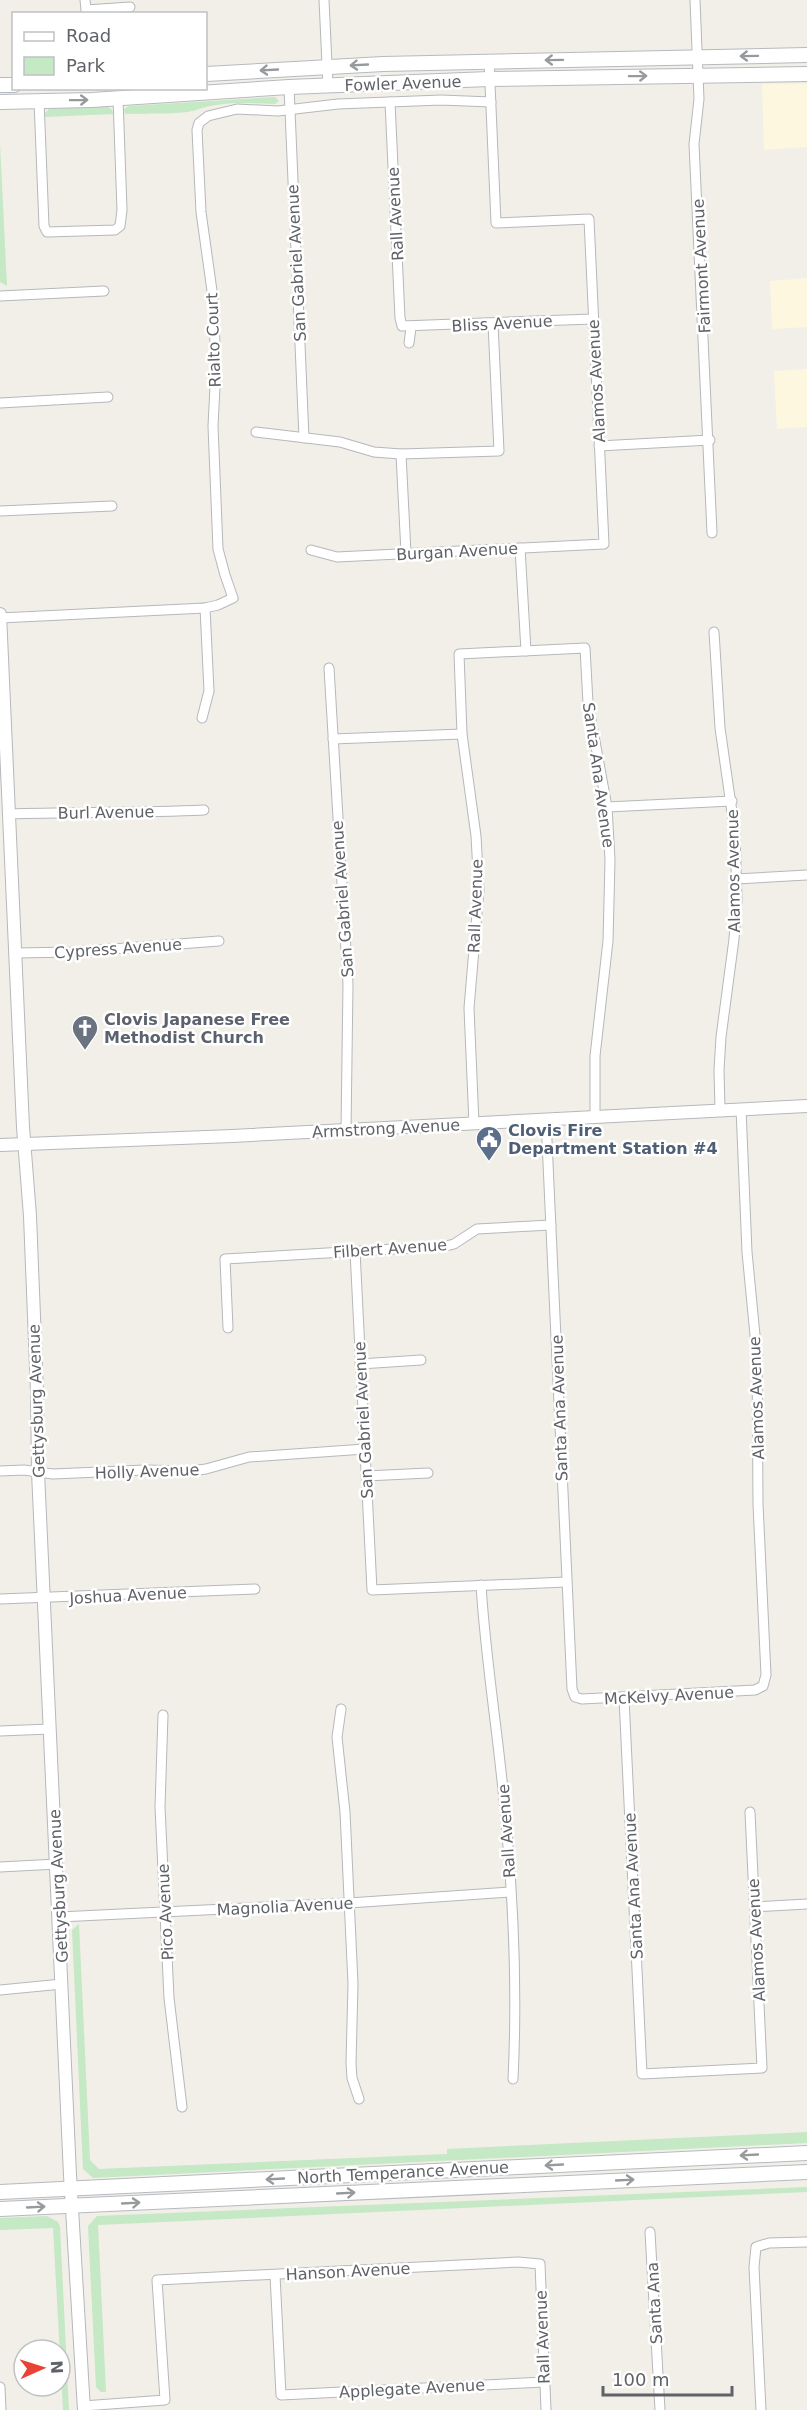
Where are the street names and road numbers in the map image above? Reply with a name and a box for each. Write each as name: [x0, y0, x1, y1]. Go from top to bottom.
street label: Fowler Avenue: [344, 72, 462, 95]
street label: Rall Avenue: [384, 167, 407, 261]
street label: San Gabriel Avenue: [283, 184, 310, 342]
street label: Fairmont Avenue: [688, 198, 715, 334]
street label: Rialto Court: [202, 292, 225, 388]
street label: Bliss Avenue: [451, 311, 553, 336]
street label: Alamos Avenue: [584, 319, 609, 443]
street label: Burgan Avenue: [396, 539, 518, 564]
street label: Santa Ana Avenue: [579, 701, 618, 849]
street label: Burl Avenue: [58, 802, 155, 823]
street label: Alamos Avenue: [723, 809, 744, 933]
street label: San Gabriel Avenue: [328, 820, 357, 978]
street label: Rall Avenue: [464, 859, 487, 953]
street label: Cypress Avenue: [53, 935, 183, 962]
street label: Armstrong Avenue: [311, 1115, 461, 1142]
street label: Filbert Avenue: [332, 1235, 448, 1262]
street label: Gettysburg Avenue: [24, 1324, 49, 1478]
street label: Santa Ana Avenue: [547, 1334, 572, 1482]
street label: Alamos Avenue: [745, 1336, 768, 1460]
street label: San Gabriel Avenue: [350, 1341, 377, 1499]
street label: Holly Avenue: [94, 1460, 200, 1483]
street label: Joshua Avenue: [68, 1583, 187, 1608]
street label: McKelvy Avenue: [604, 1683, 734, 1708]
street label: Rall Avenue: [494, 1783, 519, 1879]
street label: Gettysburg Avenue: [45, 1809, 72, 1963]
street label: Santa Ana Avenue: [620, 1812, 647, 1960]
street label: Pico Avenue: [153, 1863, 178, 1961]
street label: Alamos Avenue: [744, 1878, 769, 2002]
street label: Magnolia Avenue: [216, 1893, 354, 1920]
street label: North Temperance Avenue: [297, 2157, 509, 2188]
street label: Hanson Avenue: [285, 2259, 411, 2284]
street label: Santa Ana: [643, 2261, 666, 2344]
street label: Rall Avenue: [531, 2290, 554, 2384]
street label: Applegate Avenue: [339, 2375, 486, 2402]

